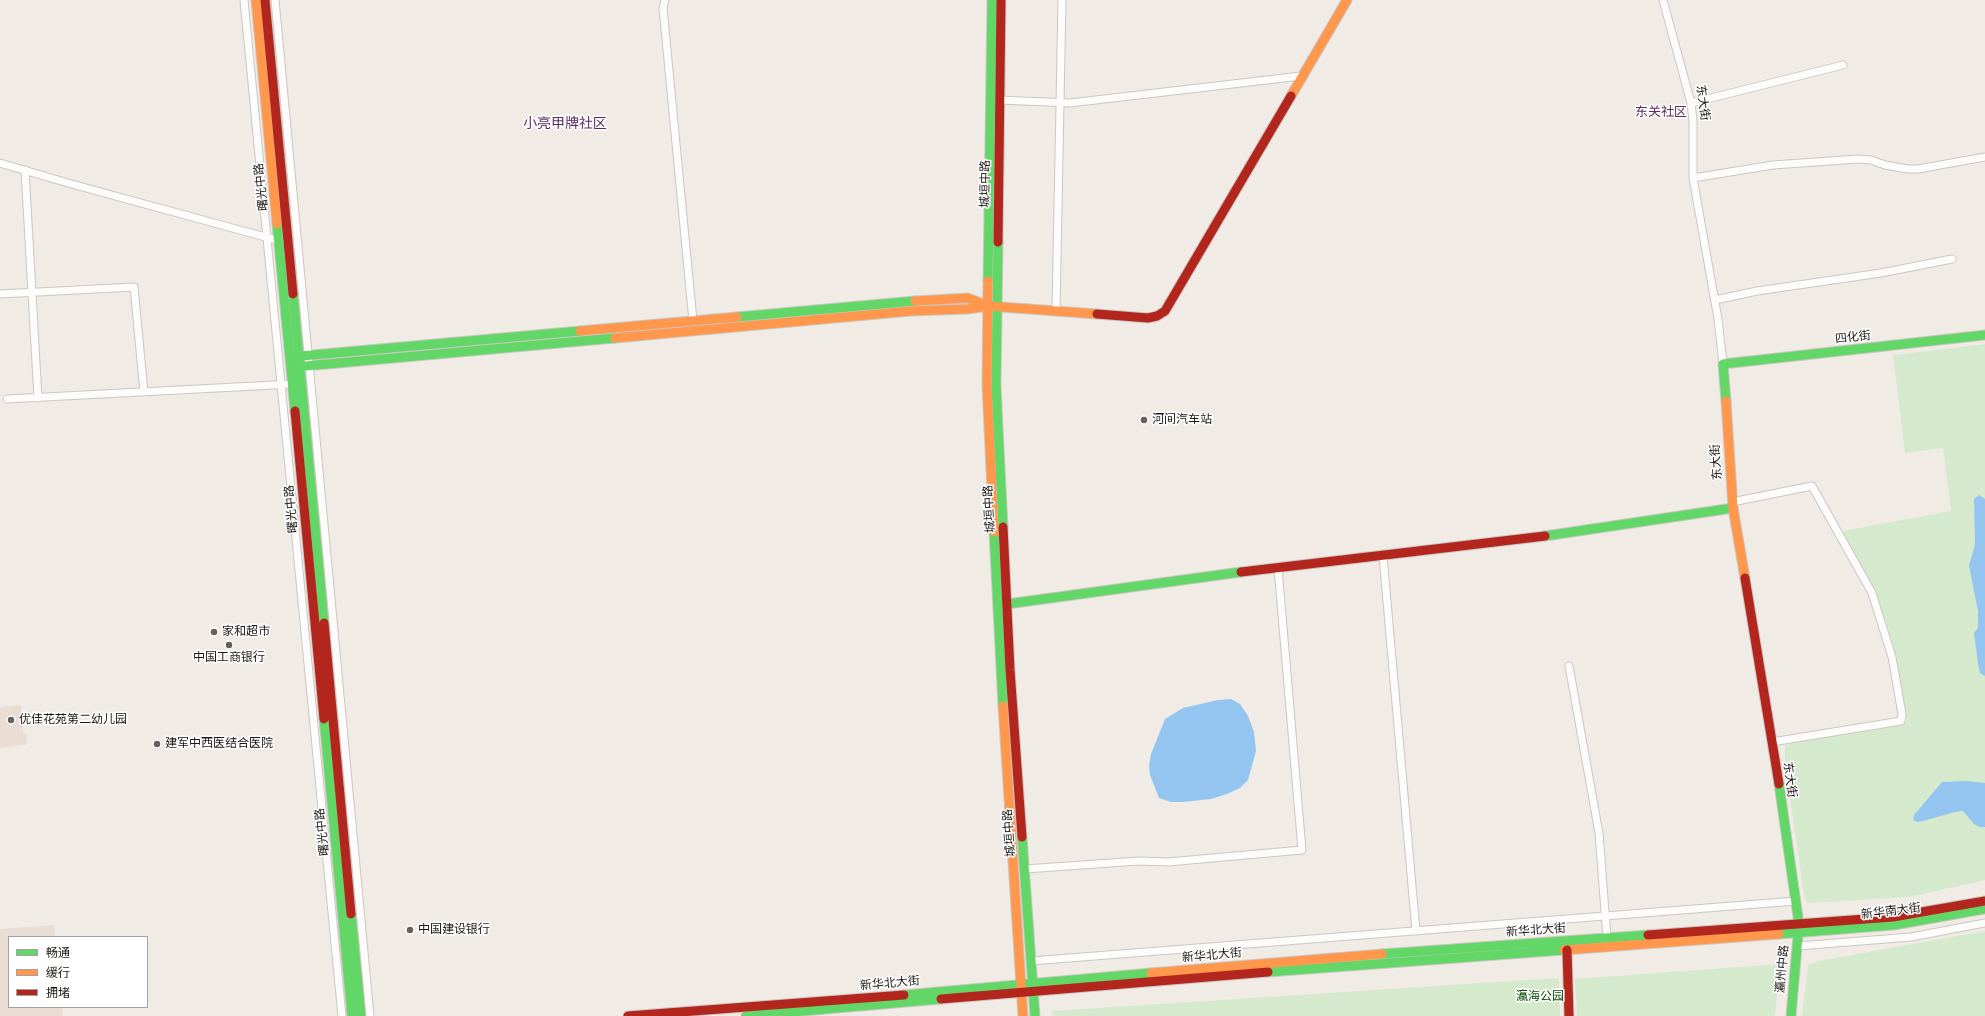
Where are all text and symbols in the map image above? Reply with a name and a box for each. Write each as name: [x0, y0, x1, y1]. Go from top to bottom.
street label: 东大街: [1692, 84, 1712, 122]
district label: 东关社区: [1635, 105, 1687, 121]
district label: 小亮甲牌社区: [523, 117, 607, 133]
street label: 城垣中路: [978, 160, 994, 208]
street label: 曙光中路: [252, 162, 272, 212]
street label: 四化街: [1834, 329, 1872, 347]
place label: 河间汽车站: [1152, 413, 1212, 427]
marker: 河间汽车站: [1139, 415, 1149, 425]
street label: 东大街: [1709, 444, 1725, 480]
street label: 曙光中路: [283, 484, 301, 534]
street label: 城垣中路: [982, 485, 998, 533]
place label: 家和超市: [222, 625, 270, 639]
marker: 家和超市: [209, 627, 219, 637]
marker: 中国工商银行: [224, 640, 234, 650]
place label: 中国工商银行: [193, 651, 265, 665]
place label: 优佳花苑第二幼儿园: [19, 713, 127, 727]
marker: 优佳花苑第二幼儿园: [6, 715, 16, 725]
place label: 建军中西医结合医院: [165, 737, 273, 751]
marker: 建军中西医结合医院: [152, 739, 162, 749]
street label: 东大街: [1779, 761, 1799, 799]
street label: 曙光中路: [313, 807, 333, 857]
street label: 城垣中路: [1001, 809, 1019, 857]
street label: 新华南大街: [1860, 901, 1922, 923]
street label: 新华北大街: [1506, 922, 1566, 940]
place label: 中国建设银行: [418, 923, 490, 937]
marker: 中国建设银行: [405, 925, 415, 935]
legend: [8, 936, 148, 1008]
street label: 瀛州中路: [1774, 944, 1792, 994]
text: 畅通: [46, 945, 70, 961]
street label: 新华北大街: [1181, 946, 1243, 966]
text: 缓行: [46, 965, 70, 981]
street label: 新华北大街: [859, 974, 921, 994]
text: 拥堵: [46, 985, 70, 1001]
park label: 瀛海公园: [1516, 990, 1564, 1004]

